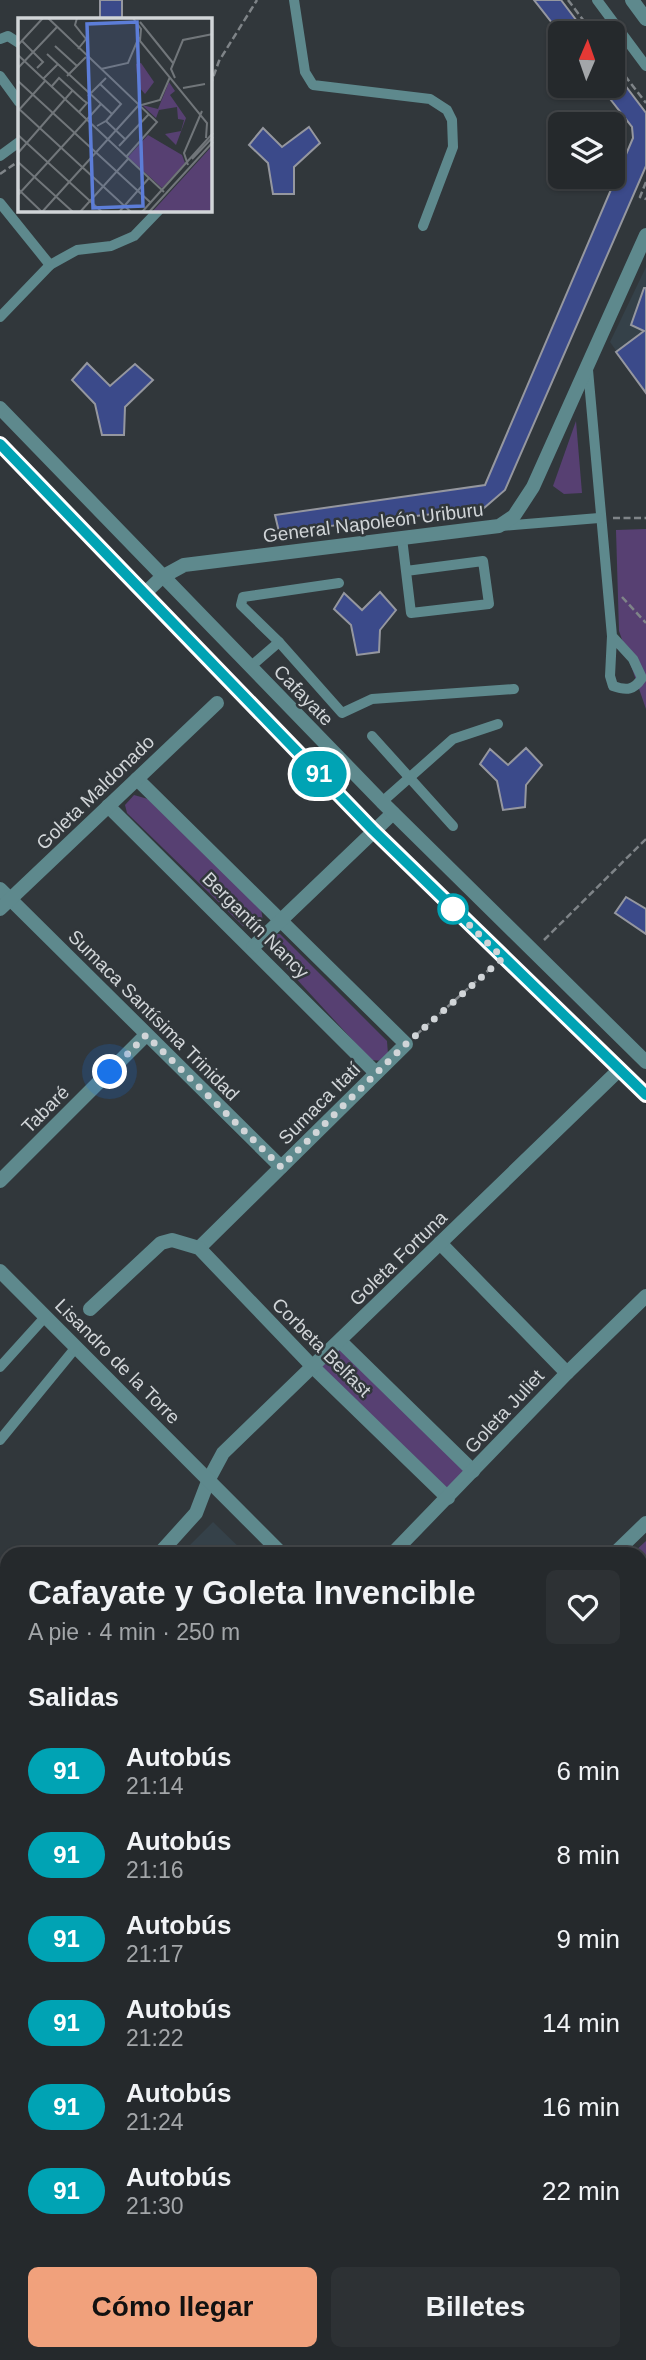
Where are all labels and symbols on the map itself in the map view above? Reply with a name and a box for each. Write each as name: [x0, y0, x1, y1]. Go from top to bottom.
inset map: [18, 18, 212, 212]
north arrow: [548, 21, 625, 98]
street label: General Napoleón Uriburu: [262, 499, 484, 546]
street label: Cafayate: [270, 661, 338, 730]
street label: Goleta Maldonado: [32, 731, 158, 854]
line badge: 91: [288, 751, 350, 797]
street label: Bergantín Nancy: [198, 868, 313, 983]
unlabelled marker: [438, 894, 468, 924]
street label: Sumaca Santísima Trinidad: [64, 926, 243, 1105]
your location: [92, 1054, 127, 1089]
street label: Sumaca Itatí: [274, 1058, 365, 1148]
street label: Tabaré: [17, 1081, 73, 1137]
street label: Goleta Fortuna: [345, 1206, 452, 1310]
street label: Corbeta Belfast: [268, 1294, 376, 1402]
street label: Lisandro de la Torre: [51, 1295, 184, 1428]
street label: Goleta Juliet: [461, 1365, 549, 1457]

